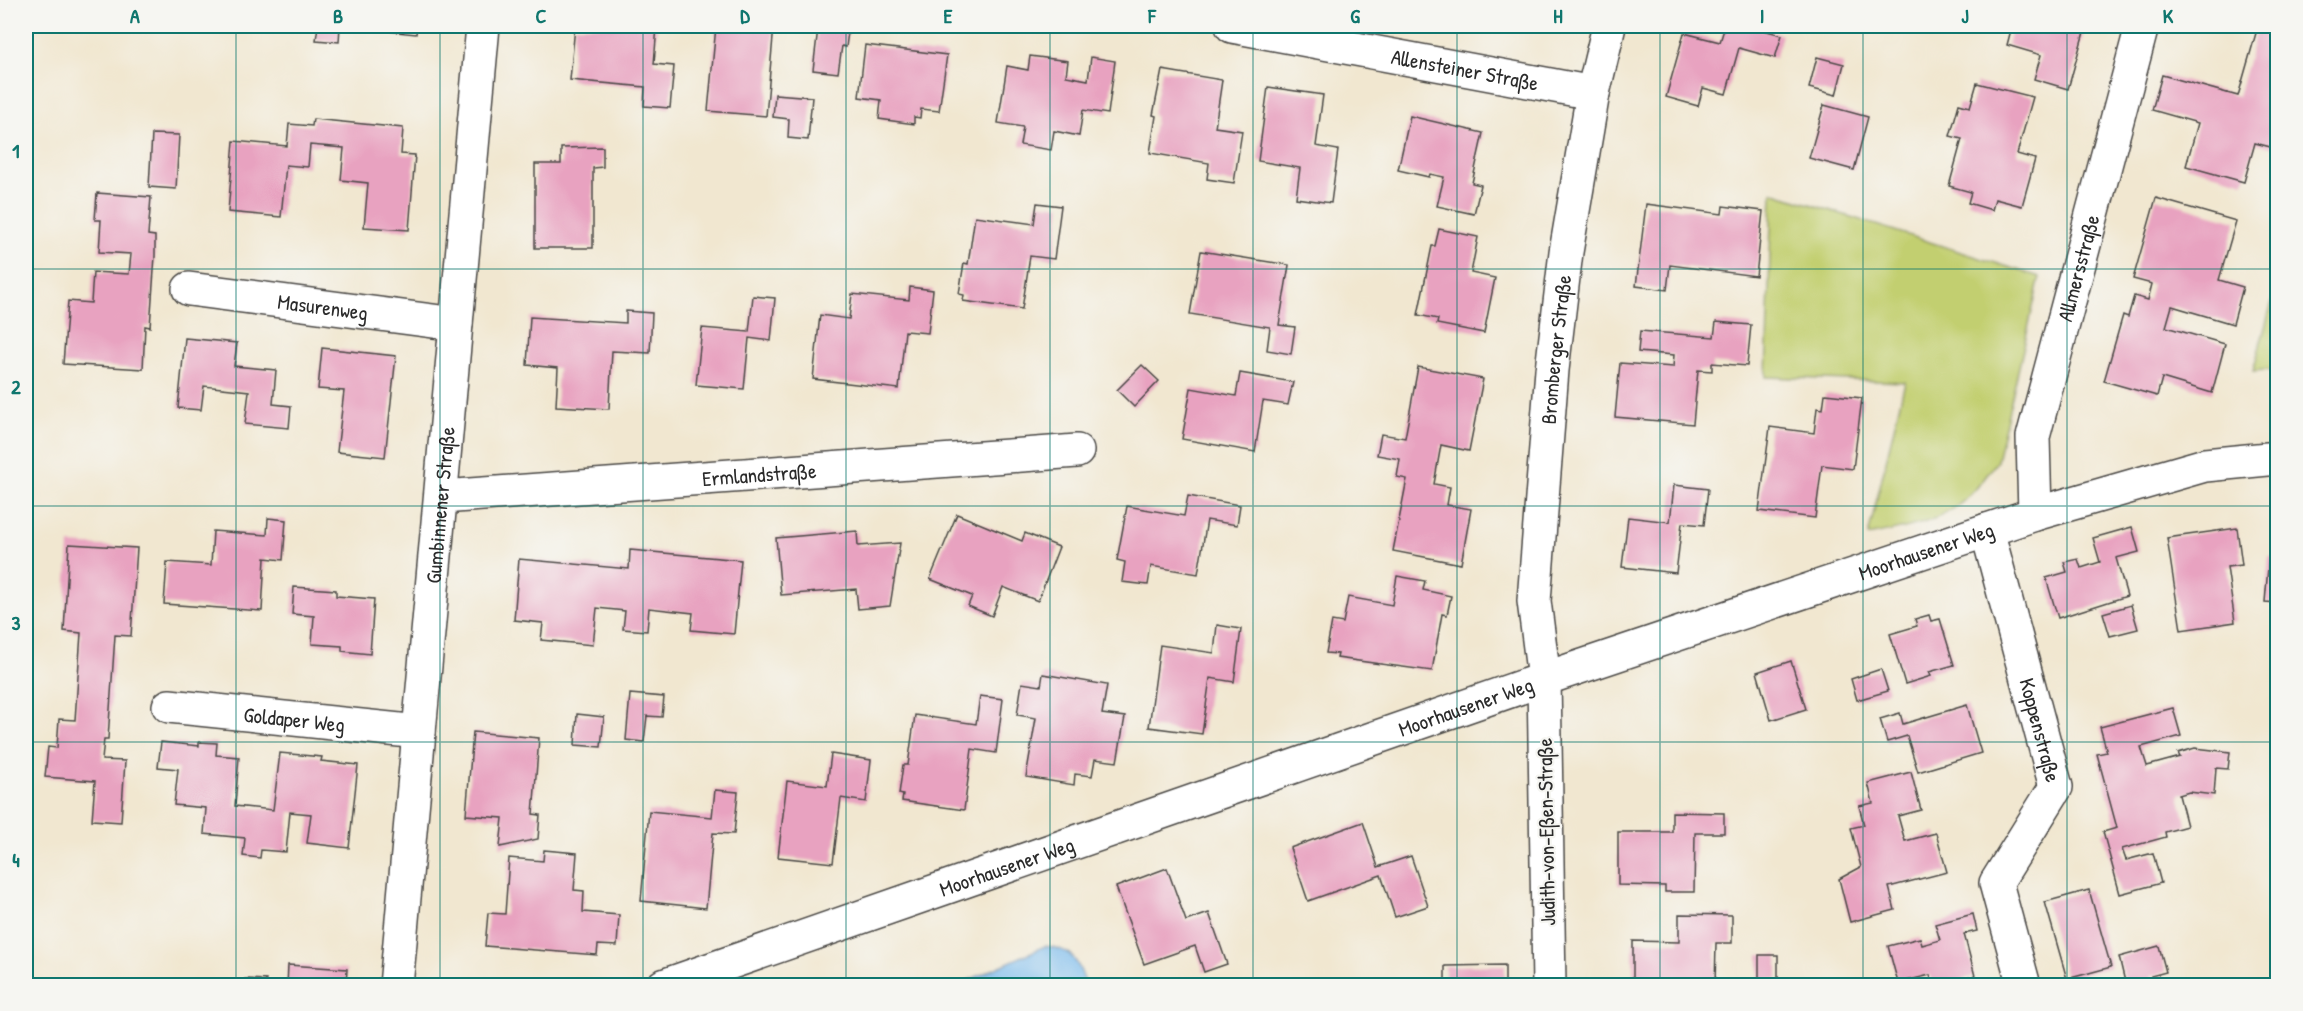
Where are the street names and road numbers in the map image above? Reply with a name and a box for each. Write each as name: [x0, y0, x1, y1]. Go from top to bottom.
street label: Allensteiner Straße: [1389, 41, 1541, 97]
street label: Allmersstraße: [2050, 211, 2106, 324]
street label: Bromberger Straße: [1533, 273, 1578, 425]
street label: Masurenweg: [276, 286, 370, 327]
street label: Gumbinnener Straße: [418, 425, 461, 584]
street label: Ermlandstraße: [701, 455, 817, 493]
street label: Moorhausener Weg: [1855, 514, 1997, 587]
street label: Moorhausener Weg: [1394, 669, 1537, 743]
street label: Koppenstraße: [2013, 675, 2068, 785]
street label: Goldaper Weg: [242, 699, 346, 739]
street label: Judith-von-Eßen-Straße: [1530, 738, 1562, 926]
street label: Moorhausener Weg: [935, 829, 1078, 903]

